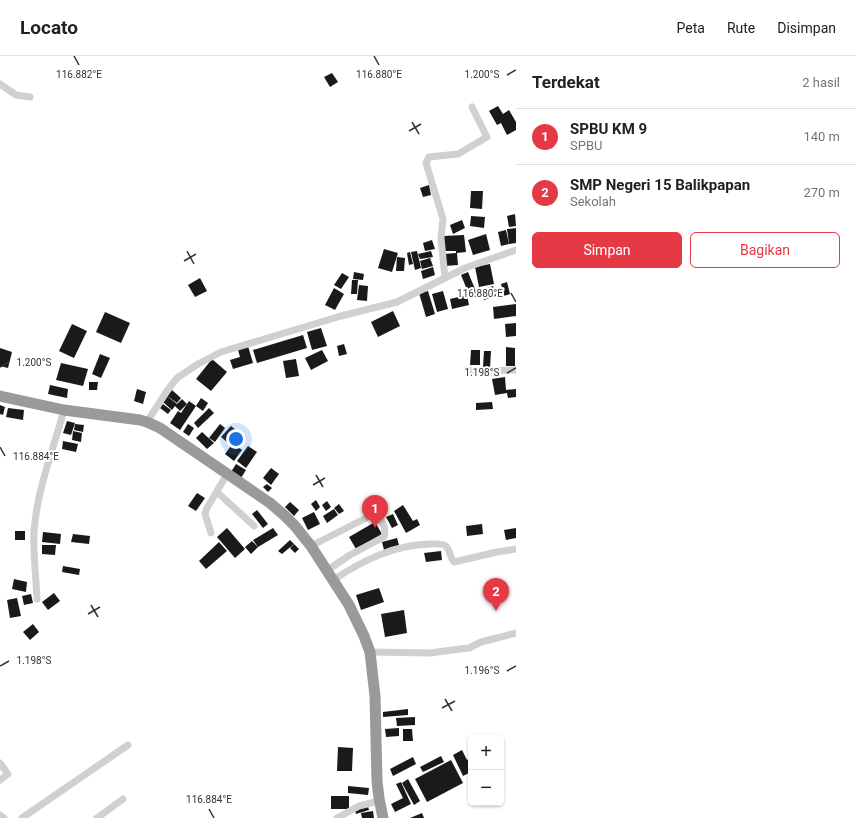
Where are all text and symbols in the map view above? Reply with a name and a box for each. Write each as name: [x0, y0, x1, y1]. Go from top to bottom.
text: Locato: [20, 16, 78, 39]
text: Peta: [677, 20, 705, 36]
text: Rute: [727, 20, 755, 36]
text: Disimpan: [777, 20, 836, 36]
text: 116.882°E: [56, 69, 102, 80]
text: 116.880°E: [356, 69, 402, 80]
text: 1.200°S: [465, 69, 499, 80]
text: Terdekat: [532, 72, 600, 92]
text: 2 hasil: [802, 75, 840, 90]
text: SPBU KM 9: [570, 120, 647, 138]
text: 1: [541, 129, 549, 144]
text: 140 m: [803, 129, 840, 144]
text: SPBU: [570, 138, 602, 153]
text: SMP Negeri 15 Balikpapan: [570, 176, 750, 194]
text: 2: [541, 185, 549, 200]
text: 270 m: [803, 185, 840, 200]
text: Sekolah: [570, 194, 616, 209]
button: Simpan: [532, 232, 682, 268]
button: Bagikan: [690, 232, 840, 268]
text: 116.880°E: [457, 288, 503, 299]
text: 1.200°S: [17, 357, 51, 368]
text: 1.198°S: [465, 367, 499, 378]
your location: [226, 429, 246, 449]
text: 116.884°E: [13, 451, 59, 462]
pin: 1: [362, 495, 388, 528]
pin: 2: [483, 578, 509, 611]
text: 1.198°S: [17, 655, 51, 666]
text: 1.196°S: [465, 665, 499, 676]
map controls: [468, 734, 504, 806]
button: +: [468, 734, 504, 770]
button: −: [468, 770, 504, 806]
text: 116.884°E: [186, 794, 232, 805]

